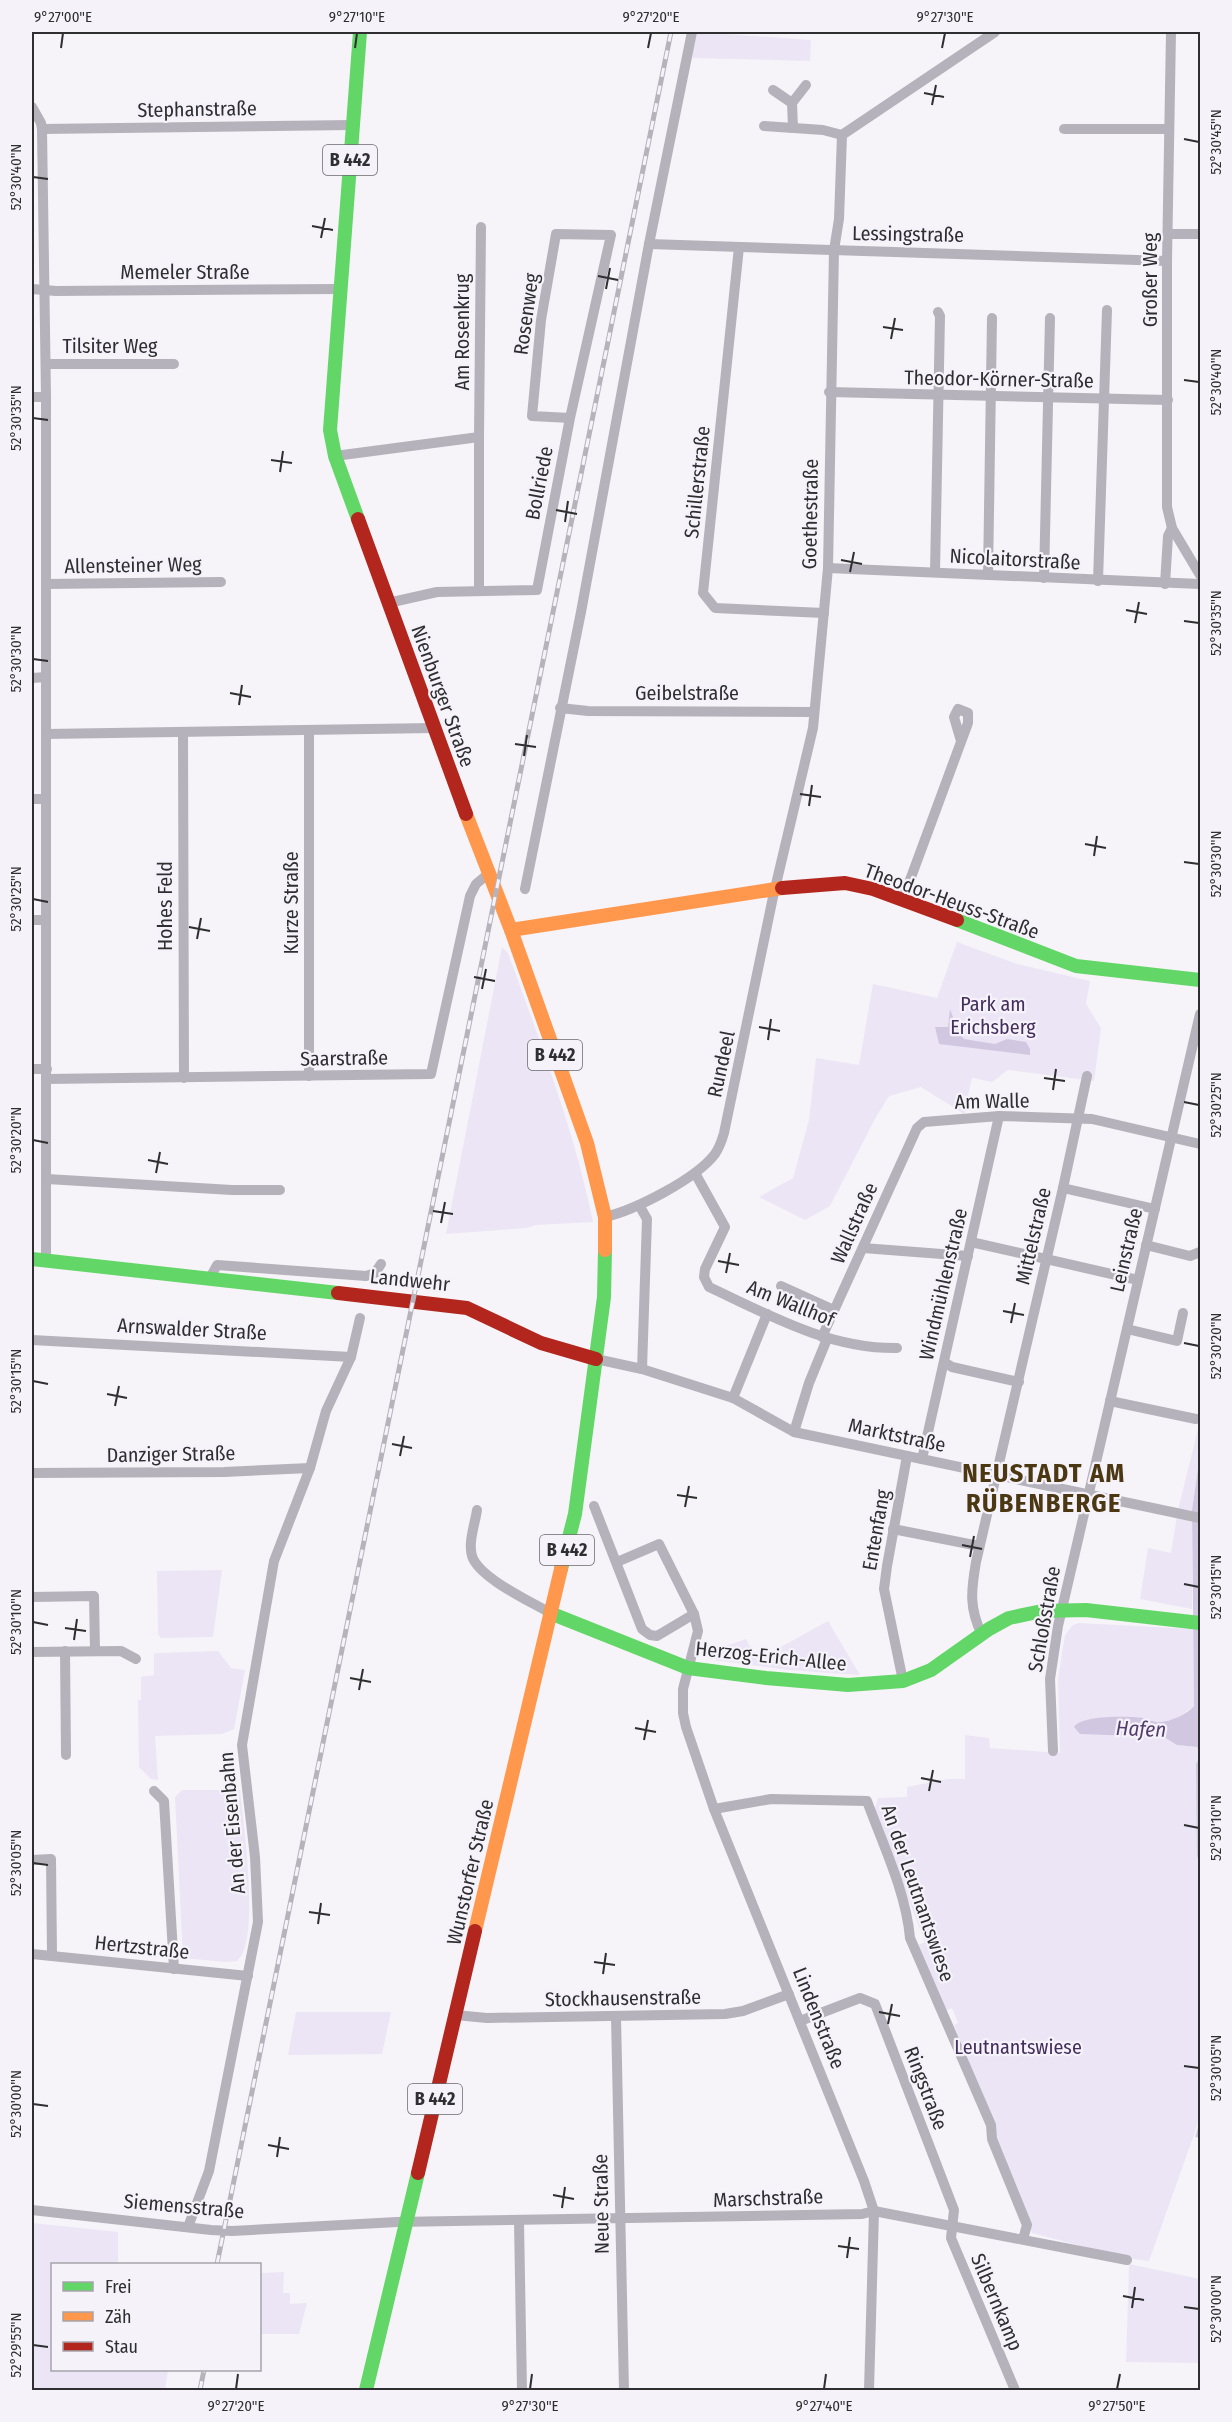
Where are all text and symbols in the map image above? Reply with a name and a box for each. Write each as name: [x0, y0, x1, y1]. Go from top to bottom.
text: 9°27'00"E: [34, 8, 92, 26]
text: 9°27'10"E: [329, 8, 385, 26]
text: 9°27'20"E: [622, 8, 680, 26]
text: 9°27'30"E: [916, 8, 974, 26]
street label: Stephanstraße: [137, 96, 257, 122]
text: 52°30'45"N: [1207, 109, 1225, 175]
text: 52°30'40"N: [7, 144, 25, 210]
road number: B 442: [323, 145, 377, 175]
street label: Lessingstraße: [852, 221, 964, 247]
street label: Großer Weg: [1138, 232, 1162, 327]
street label: Memeler Straße: [120, 260, 250, 284]
street label: Rosenweg: [508, 271, 544, 357]
street label: Am Rosenkrug: [450, 273, 474, 390]
street label: Tilsiter Weg: [62, 334, 158, 358]
text: 52°30'40"N: [1207, 349, 1225, 415]
street label: Theodor-Körner-Straße: [904, 365, 1094, 393]
text: 52°30'35"N: [7, 385, 25, 451]
street label: Schillerstraße: [679, 425, 715, 539]
street label: Bollriede: [520, 444, 558, 522]
street label: Goethestraße: [797, 458, 823, 570]
street label: Nicolaitorstraße: [949, 544, 1081, 574]
street label: Allensteiner Weg: [64, 552, 202, 578]
text: 52°30'35"N: [1207, 590, 1225, 656]
street label: Nienburger Straße: [406, 622, 480, 770]
text: 52°30'30"N: [7, 625, 25, 693]
street label: Geibelstraße: [635, 681, 739, 705]
text: 52°30'30"N: [1207, 830, 1225, 898]
street label: Kurze Straße: [279, 851, 303, 955]
street label: Theodor-Heuss-Straße: [861, 858, 1043, 944]
street label: Hohes Feld: [153, 861, 177, 951]
text: 52°30'25"N: [7, 866, 25, 932]
park label: Park am Erichsberg: [950, 992, 1036, 1039]
street label: Rundeel: [702, 1028, 740, 1100]
road number: B 442: [528, 1040, 582, 1070]
street label: Saarstraße: [300, 1045, 388, 1071]
text: 52°30'25"N: [1207, 1072, 1225, 1138]
street label: Am Walle: [954, 1088, 1030, 1114]
text: 52°30'20"N: [7, 1107, 25, 1173]
street label: Wallstraße: [825, 1179, 883, 1267]
street label: Mittelstraße: [1010, 1185, 1056, 1287]
street label: Windmühlenstraße: [914, 1206, 972, 1362]
street label: Leinstraße: [1105, 1206, 1147, 1294]
street label: Landwehr: [369, 1264, 451, 1296]
street label: Am Wallhof: [744, 1275, 840, 1332]
street label: Arnswalder Straße: [117, 1313, 267, 1345]
text: 52°30'20"N: [1207, 1313, 1225, 1379]
text: 52°30'15"N: [7, 1349, 25, 1413]
street label: Marktstraße: [846, 1413, 948, 1457]
street label: Danziger Straße: [107, 1441, 235, 1467]
district label: NEUSTADT AM RÜBENBERGE: [962, 1458, 1126, 1519]
street label: Entenfang: [857, 1487, 895, 1572]
road number: B 442: [540, 1535, 594, 1565]
text: 52°30'15"N: [1207, 1555, 1225, 1619]
street label: Schloßstraße: [1023, 1564, 1065, 1674]
text: 52°30'10"N: [7, 1589, 25, 1655]
street label: Herzog-Erich-Allee: [694, 1636, 848, 1676]
water label: Hafen: [1115, 1715, 1167, 1743]
street label: An der Eisenbahn: [214, 1751, 250, 1895]
text: 52°30'10"N: [1207, 1795, 1225, 1861]
street label: Wunstorfer Straße: [442, 1797, 498, 1947]
street label: An der Leutnantswiese: [876, 1801, 960, 1985]
text: 52°30'05"N: [7, 1830, 25, 1896]
street label: Hertzstraße: [93, 1930, 191, 1964]
street label: Lindenstraße: [788, 1964, 850, 2072]
street label: Stockhausenstraße: [545, 1985, 701, 2011]
park label: Leutnantswiese: [954, 2035, 1082, 2059]
text: 52°30'05"N: [1207, 2035, 1225, 2101]
street label: Ringstraße: [899, 2043, 953, 2133]
text: 52°30'00"N: [7, 2070, 25, 2138]
road number: B 442: [408, 2084, 462, 2114]
street label: Neue Straße: [588, 2154, 614, 2254]
street label: Marschstraße: [713, 2184, 823, 2212]
street label: Siemensstraße: [123, 2189, 245, 2223]
street label: Silbernkamp: [966, 2250, 1028, 2354]
legend: [51, 2263, 261, 2371]
text: 52°30'00"N: [1207, 2275, 1225, 2343]
text: Frei: [105, 2276, 131, 2298]
text: Zäh: [105, 2306, 132, 2328]
text: 52°29'55"N: [7, 2312, 25, 2378]
text: Stau: [105, 2336, 138, 2358]
text: 9°27'20"E: [207, 2397, 265, 2415]
text: 9°27'30"E: [501, 2397, 559, 2415]
text: 9°27'40"E: [795, 2397, 853, 2415]
text: 9°27'50"E: [1088, 2397, 1146, 2415]

